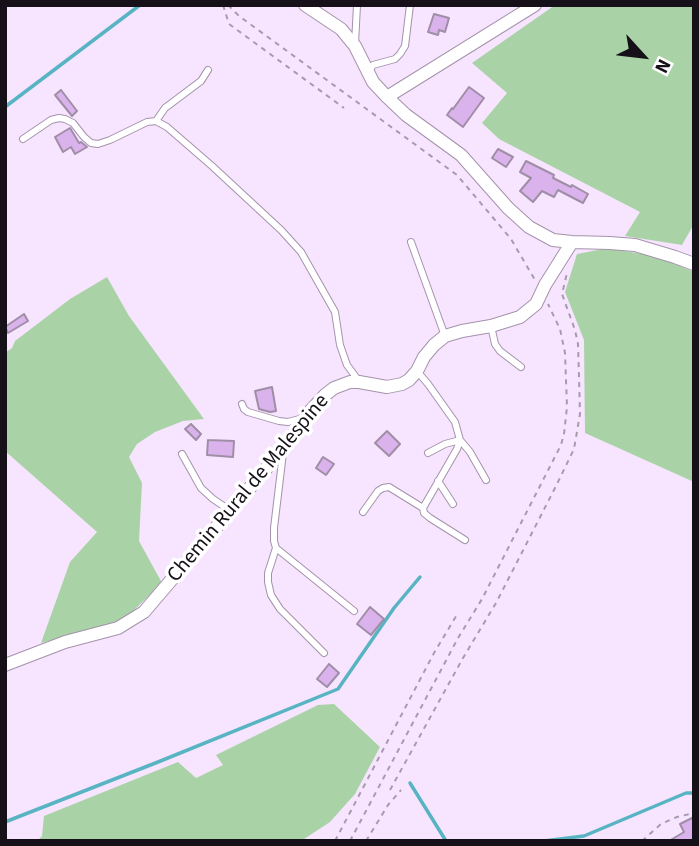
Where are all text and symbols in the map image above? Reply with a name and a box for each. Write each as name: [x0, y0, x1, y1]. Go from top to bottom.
north arrow: [608, 21, 678, 91]
text: N: [647, 54, 677, 78]
street label: Chemin Rural de Malespine: [163, 390, 335, 588]

